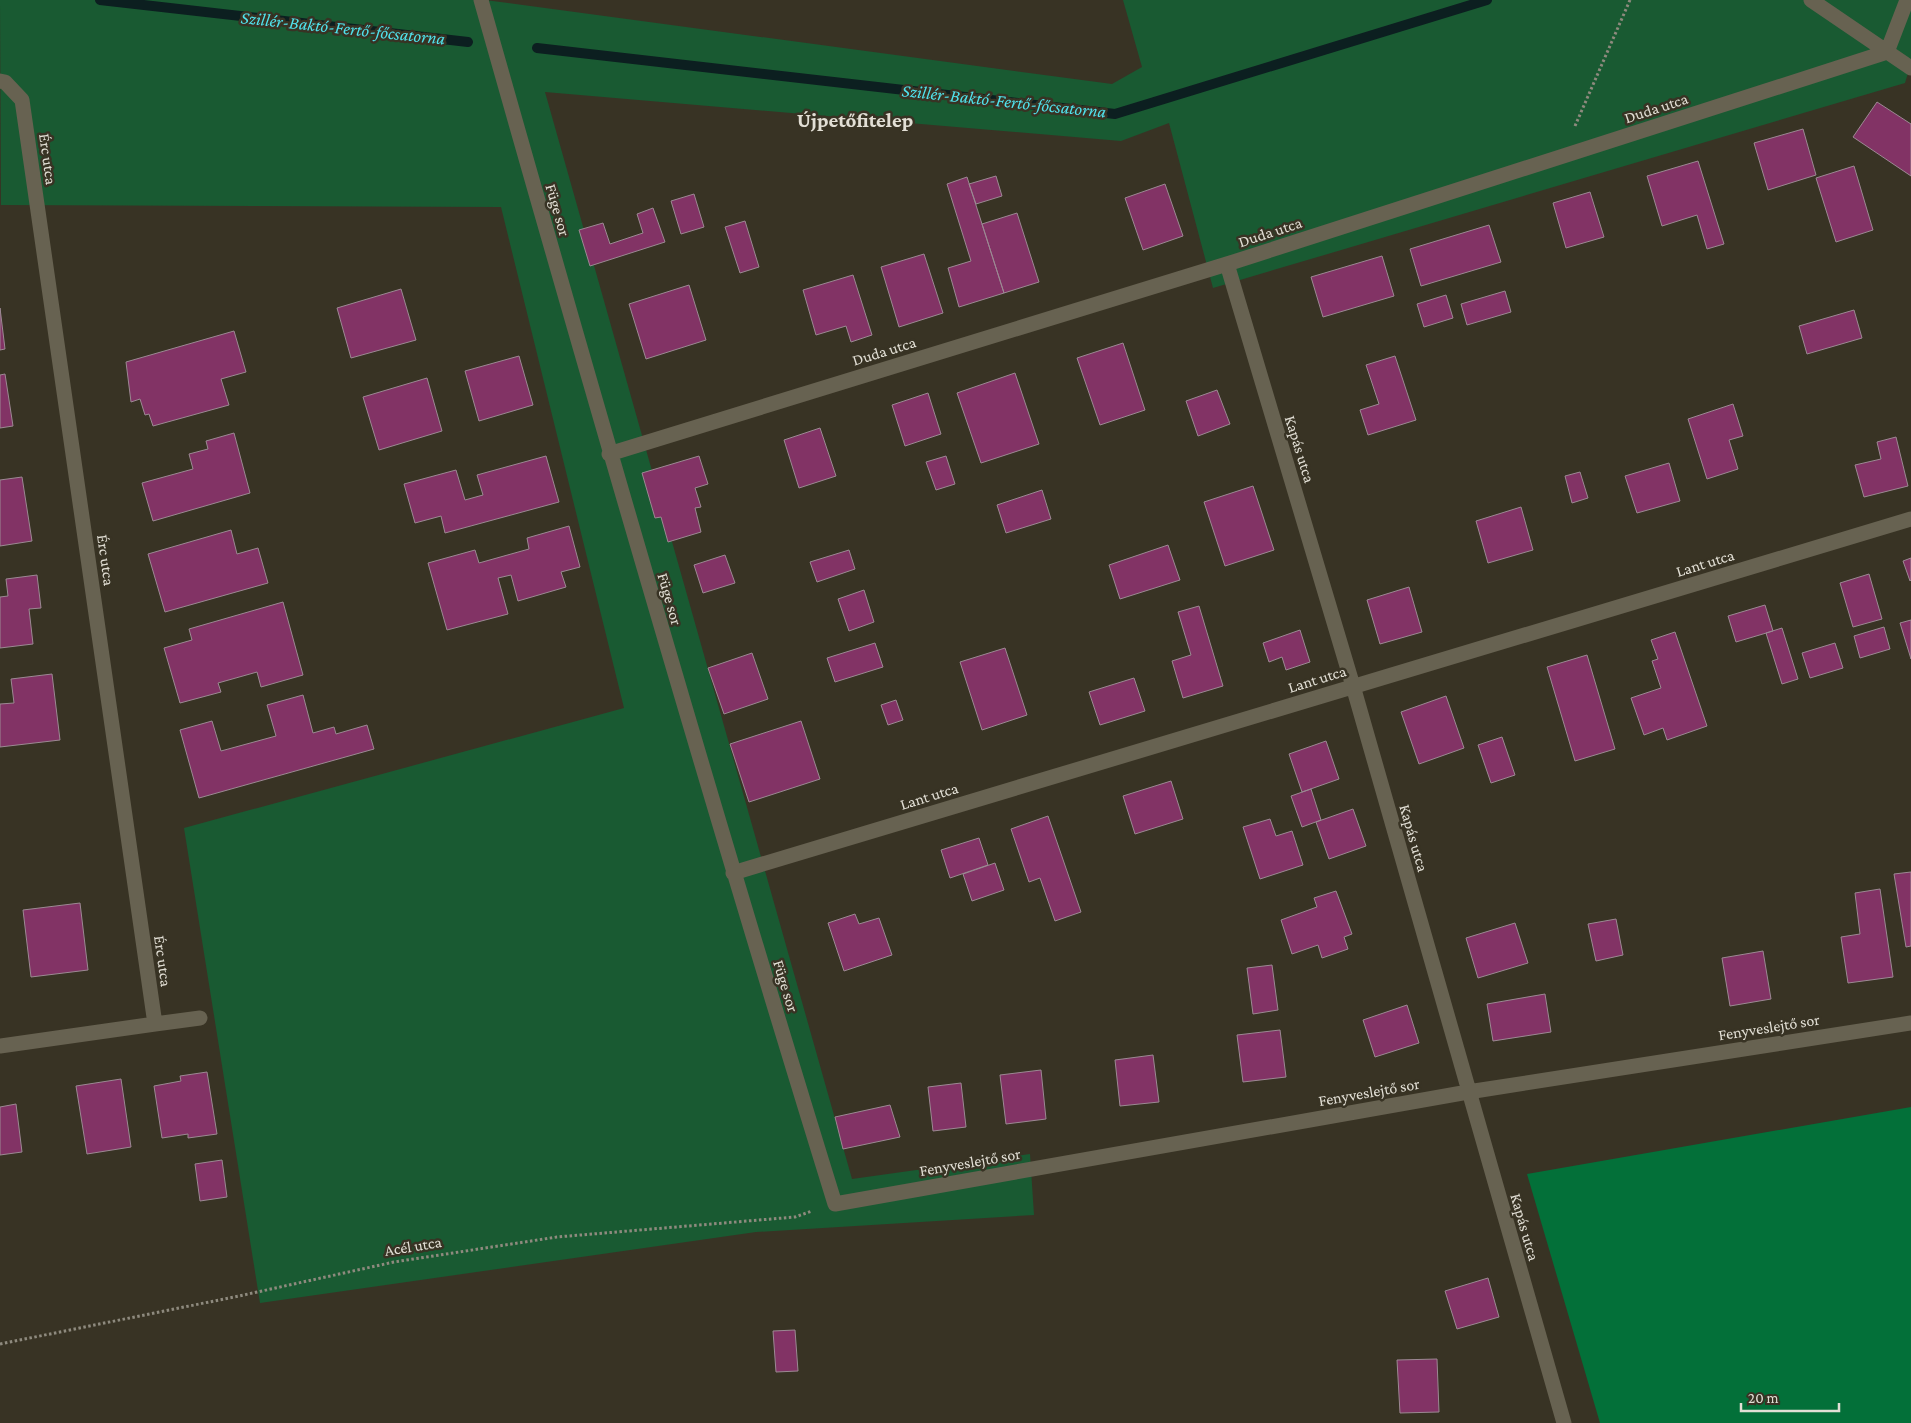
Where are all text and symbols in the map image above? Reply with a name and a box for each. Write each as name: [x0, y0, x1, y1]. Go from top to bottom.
water label: Szillér-Baktó-Fertő-főcsatorna: [240, 7, 447, 49]
water label: Szillér-Baktó-Fertő-főcsatorna: [901, 80, 1108, 122]
street label: Duda utca: [1622, 90, 1690, 126]
district label: Újpetőfitelep: [797, 108, 913, 132]
street label: Érc utca: [36, 132, 60, 186]
street label: Füge sor: [541, 182, 574, 239]
street label: Duda utca: [1236, 214, 1304, 250]
street label: Duda utca: [850, 333, 918, 369]
street label: Kapás utca: [1281, 413, 1318, 485]
street label: Érc utca: [94, 533, 118, 587]
street label: Lant utca: [1674, 546, 1737, 580]
street label: Füge sor: [653, 571, 686, 628]
street label: Lant utca: [1286, 662, 1349, 696]
street label: Lant utca: [898, 779, 961, 813]
street label: Kapás utca: [1395, 802, 1432, 874]
street label: Érc utca: [151, 934, 175, 988]
street label: Füge sor: [769, 958, 802, 1015]
street label: Fenyveslejtő sor: [1717, 1011, 1821, 1044]
street label: Fenyveslejtő sor: [1317, 1075, 1421, 1110]
street label: Fenyveslejtő sor: [918, 1145, 1022, 1180]
street label: Kapás utca: [1506, 1191, 1543, 1263]
street label: Acél utca: [383, 1233, 443, 1259]
scale bar: [1741, 1380, 1838, 1412]
text: 20 m: [1748, 1390, 1779, 1406]

